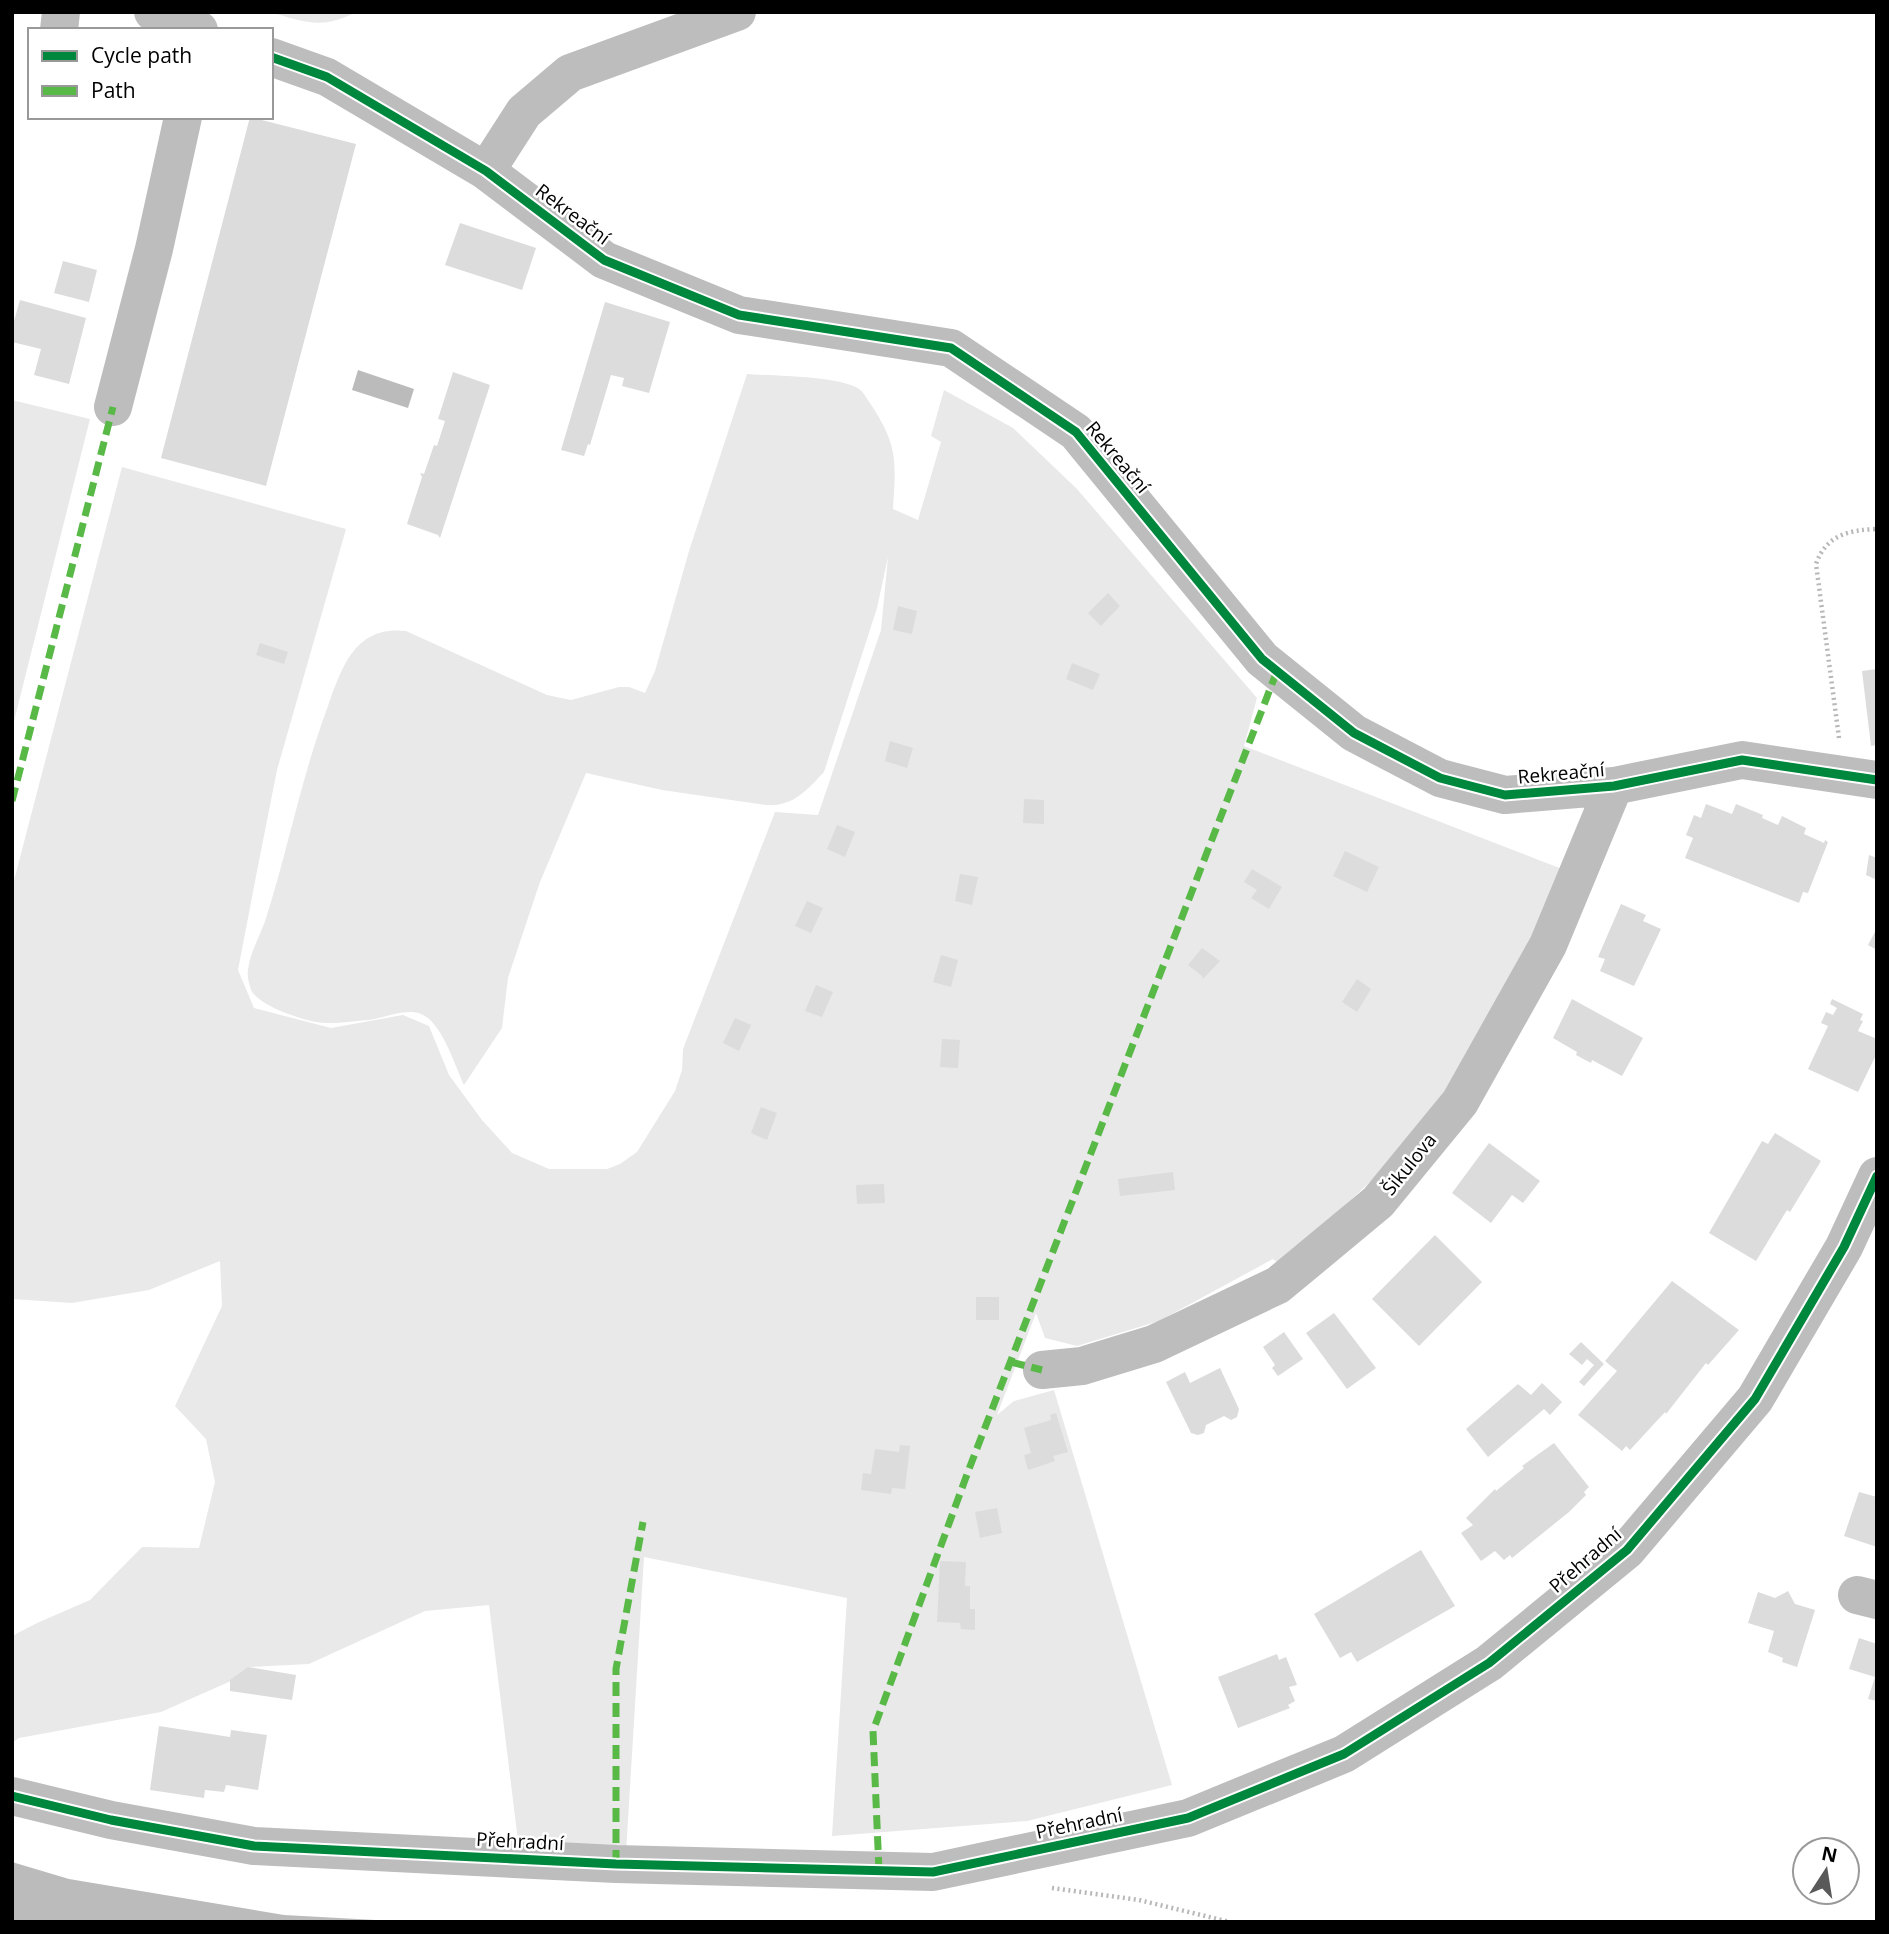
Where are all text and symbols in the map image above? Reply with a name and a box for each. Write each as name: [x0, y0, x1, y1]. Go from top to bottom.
legend: [28, 28, 273, 119]
text: Cycle path: [91, 41, 192, 69]
text: Path: [91, 76, 136, 104]
street label: Rekreační: [530, 177, 616, 251]
street label: Rekreační: [1080, 415, 1157, 500]
street label: Rekreační: [1517, 756, 1607, 790]
street label: Šikulova: [1376, 1127, 1442, 1201]
street label: Přehradní: [1543, 1521, 1628, 1599]
street label: Přehradní: [1033, 1801, 1126, 1845]
street label: Přehradní: [475, 1826, 566, 1856]
north arrow: [1791, 1836, 1861, 1906]
text: N: [1819, 1840, 1840, 1869]

